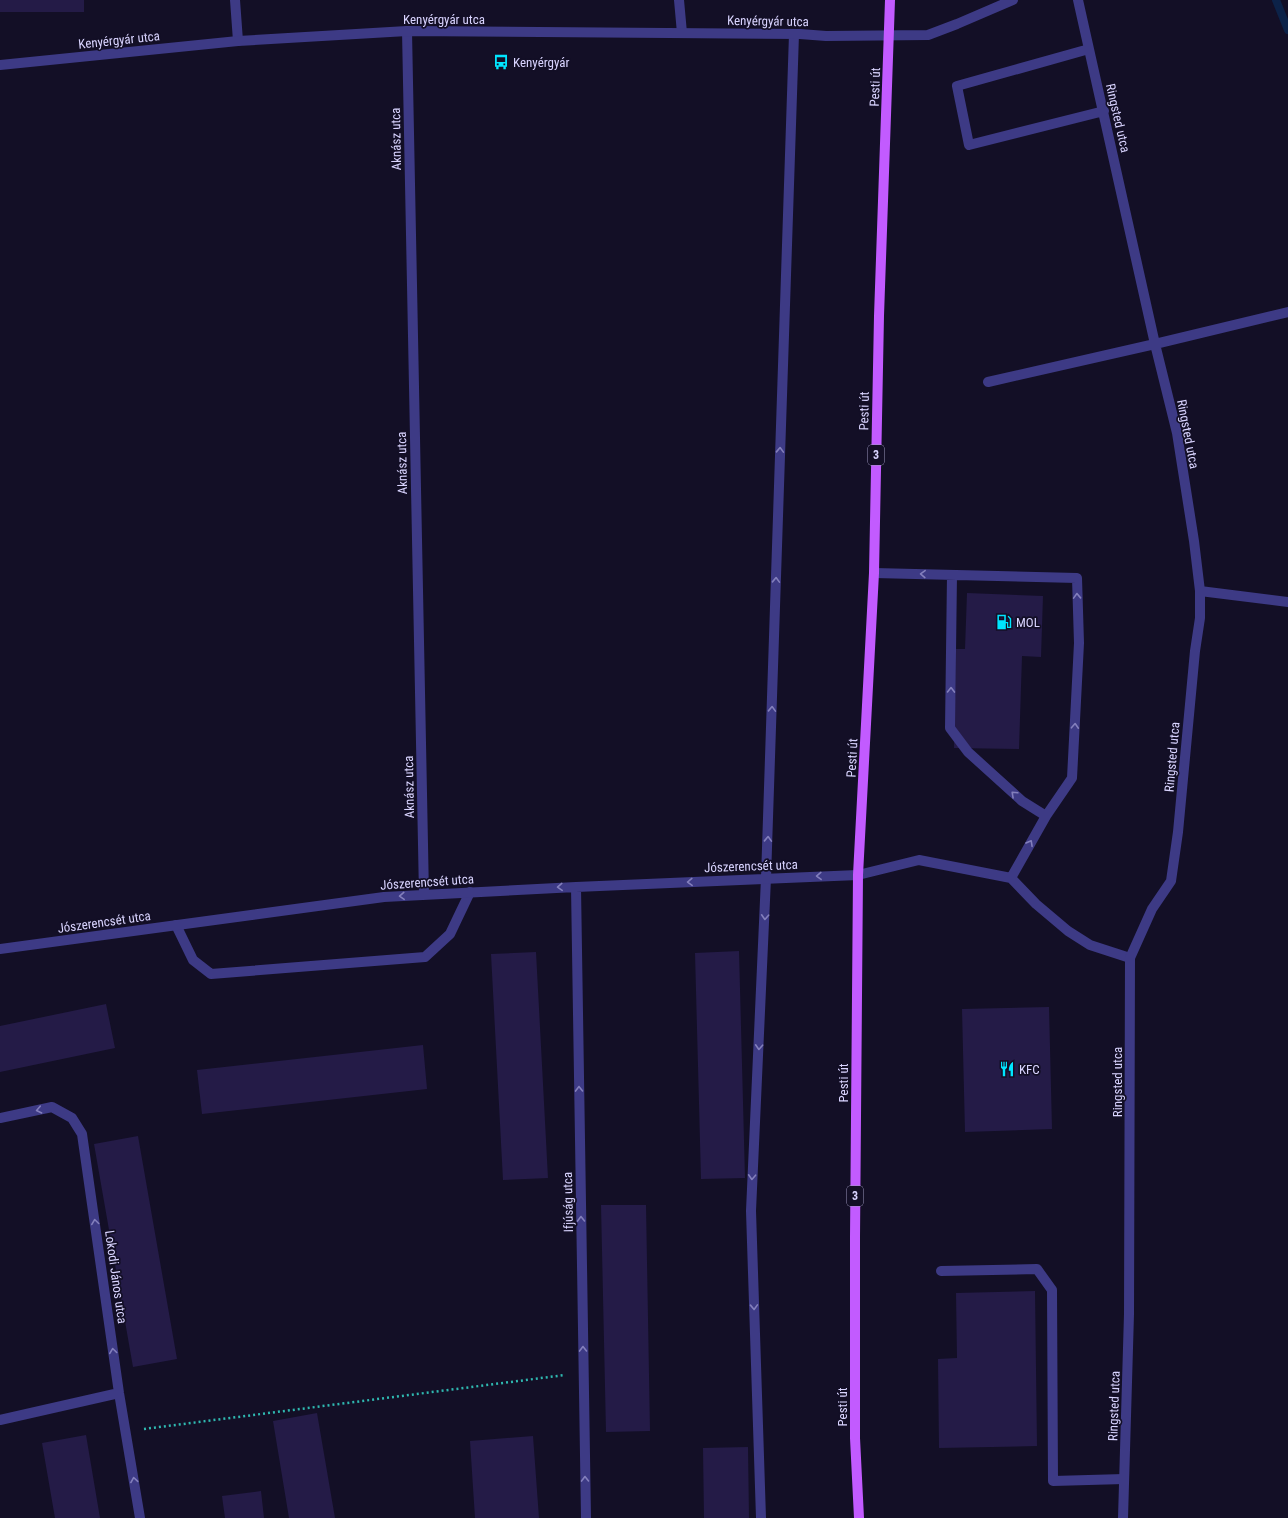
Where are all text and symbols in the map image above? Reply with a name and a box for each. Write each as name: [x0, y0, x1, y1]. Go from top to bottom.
street label: Kenyérgyár utca: [403, 12, 485, 27]
street label: Kenyérgyár utca: [727, 13, 809, 29]
street label: Kenyérgyár utca: [78, 28, 160, 52]
bus stop icon: Kenyérgyár: [492, 53, 510, 71]
place label: Kenyérgyár: [513, 55, 570, 70]
street label: Pesti út: [867, 67, 883, 107]
street label: Ringsted utca: [1103, 82, 1133, 154]
street label: Aknász utca: [388, 107, 404, 171]
street label: Pesti út: [856, 391, 872, 431]
street label: Ringsted utca: [1174, 398, 1202, 470]
street label: Aknász utca: [394, 431, 410, 495]
road number: 3: [868, 445, 884, 465]
one-way arrow: [776, 447, 785, 453]
one-way arrow: [920, 570, 926, 578]
one-way arrow: [772, 577, 780, 583]
one-way arrow: [1073, 593, 1082, 599]
fuel station icon: MOL: [995, 613, 1013, 631]
place label: MOL: [1016, 615, 1040, 630]
one-way arrow: [947, 687, 955, 693]
one-way arrow: [768, 706, 776, 712]
street label: Ringsted utca: [1161, 721, 1183, 793]
one-way arrow: [1071, 723, 1079, 729]
street label: Pesti út: [843, 738, 861, 778]
street label: Aknász utca: [401, 755, 417, 819]
one-way arrow: [1011, 791, 1019, 799]
one-way arrow: [764, 836, 772, 842]
one-way arrow: [1025, 840, 1032, 847]
street label: Jószerencsét utca: [704, 857, 798, 875]
street label: Jószerencsét utca: [380, 871, 474, 893]
one-way arrow: [816, 872, 822, 880]
one-way arrow: [687, 877, 693, 886]
one-way arrow: [557, 883, 563, 892]
one-way arrow: [399, 891, 405, 900]
street label: Jószerencsét utca: [56, 908, 152, 936]
one-way arrow: [760, 914, 769, 920]
one-way arrow: [754, 1044, 763, 1050]
street label: Ringsted utca: [1110, 1047, 1125, 1117]
restaurant icon: KFC: [998, 1060, 1016, 1078]
place label: KFC: [1019, 1062, 1040, 1077]
street label: Pesti út: [836, 1063, 851, 1103]
one-way arrow: [575, 1086, 583, 1092]
one-way arrow: [36, 1105, 43, 1113]
street label: Ifjúság utca: [560, 1172, 576, 1232]
one-way arrow: [748, 1174, 757, 1180]
road number: 3: [847, 1186, 863, 1206]
one-way arrow: [577, 1216, 585, 1222]
one-way arrow: [91, 1219, 100, 1226]
street label: Lokodi János utca: [102, 1229, 130, 1325]
one-way arrow: [750, 1304, 758, 1310]
one-way arrow: [579, 1346, 587, 1352]
one-way arrow: [109, 1348, 118, 1354]
street label: Ringsted utca: [1105, 1371, 1123, 1441]
street label: Pesti út: [835, 1387, 850, 1427]
one-way arrow: [130, 1476, 139, 1483]
one-way arrow: [581, 1476, 589, 1482]

